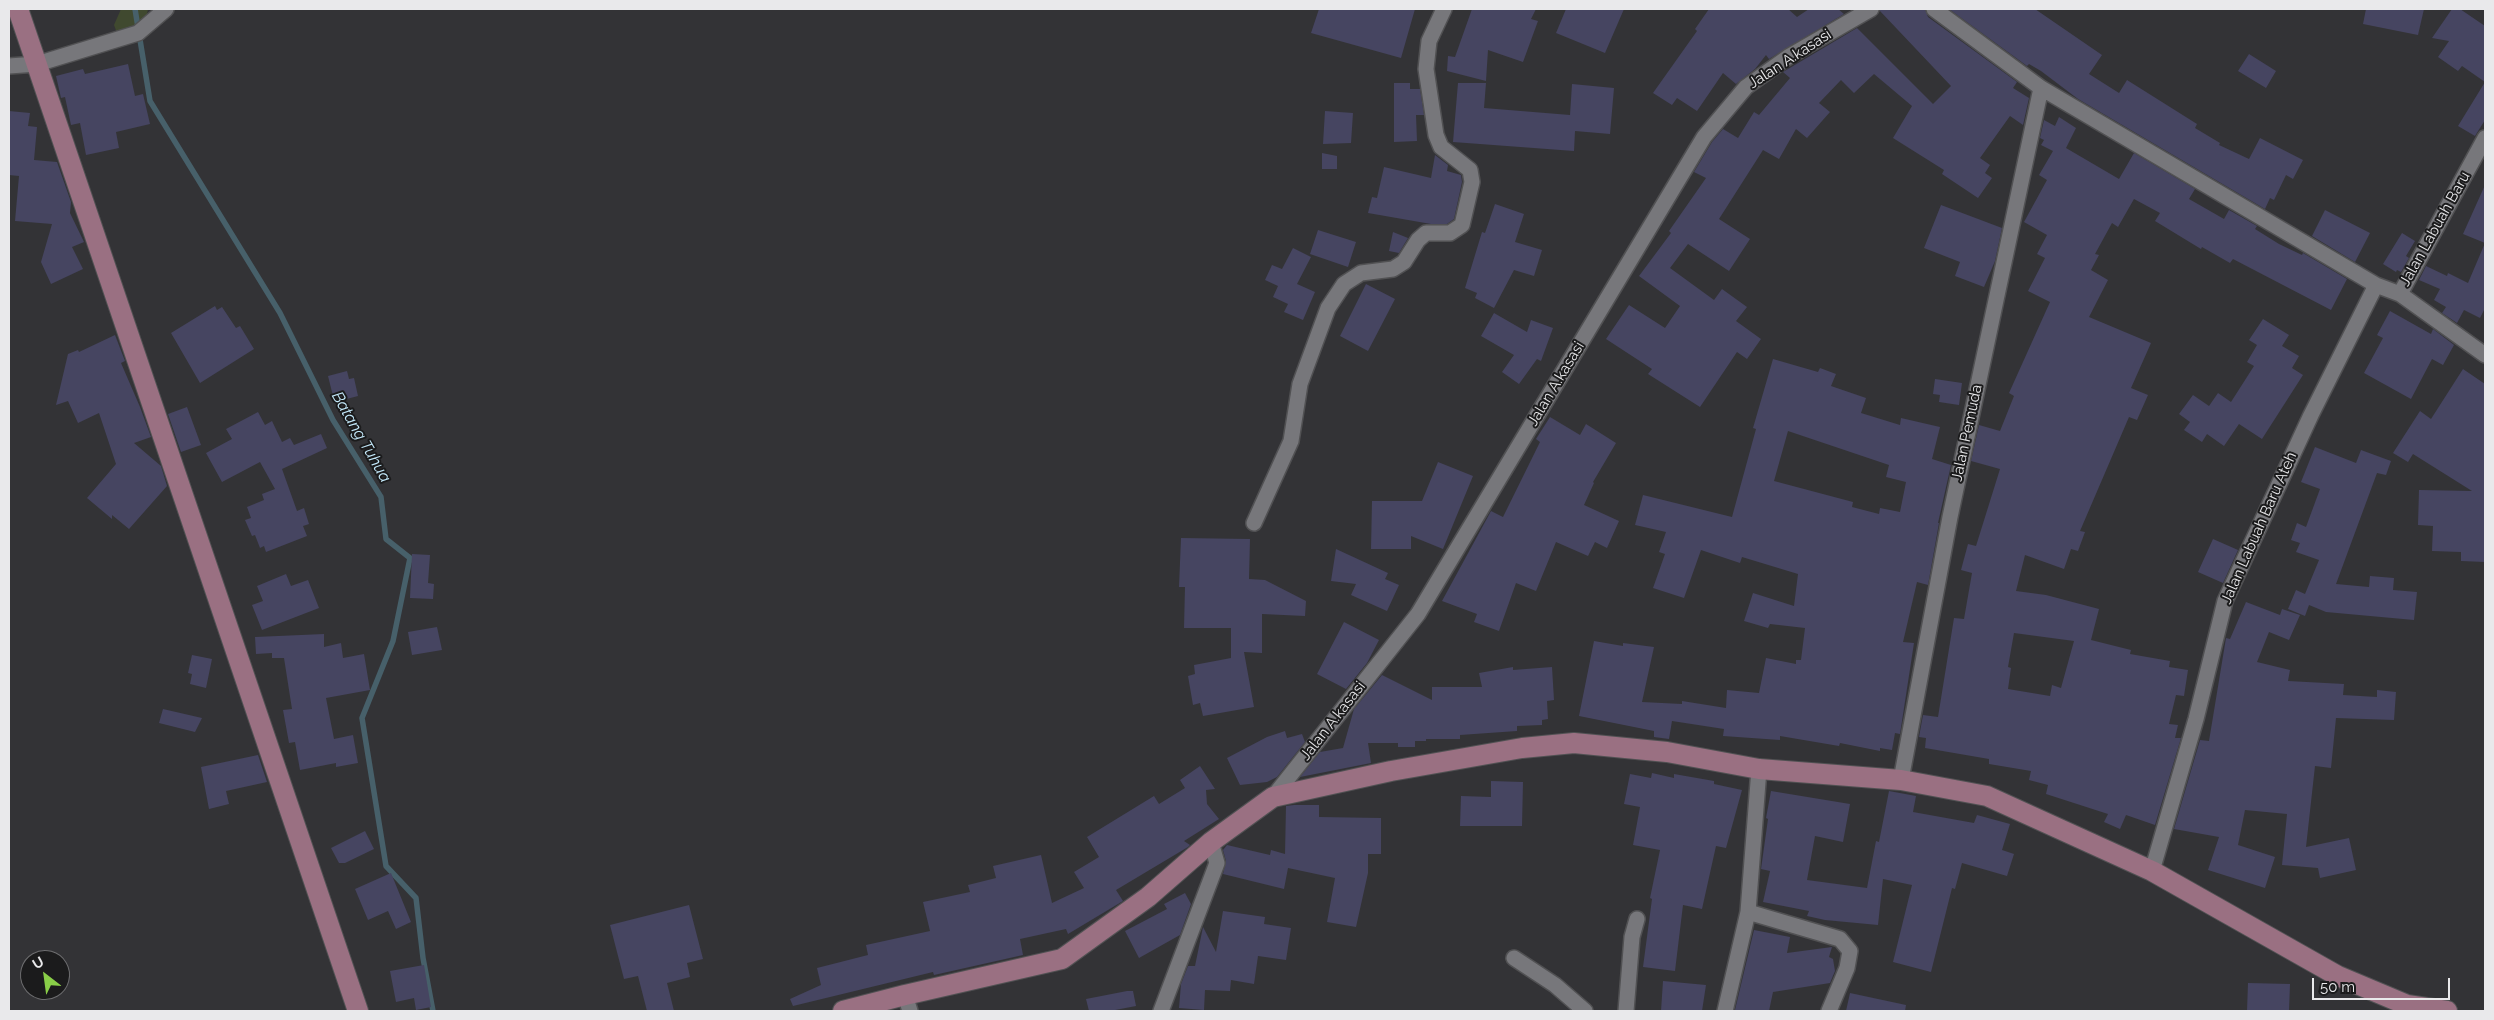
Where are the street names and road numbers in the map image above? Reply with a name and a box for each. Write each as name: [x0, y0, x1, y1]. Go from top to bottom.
street label: Jalan A.kasasi: [1745, 26, 1835, 92]
street label: Jalan Labuah Baru: [2396, 169, 2474, 289]
street label: Jalan A.kasasi: [1524, 339, 1588, 429]
street label: Jalan Pemuda: [1948, 383, 1986, 483]
street label: Jalan Labuah Baru Ateh: [2217, 449, 2301, 607]
street label: Jalan A.kasasi: [1297, 678, 1369, 764]

